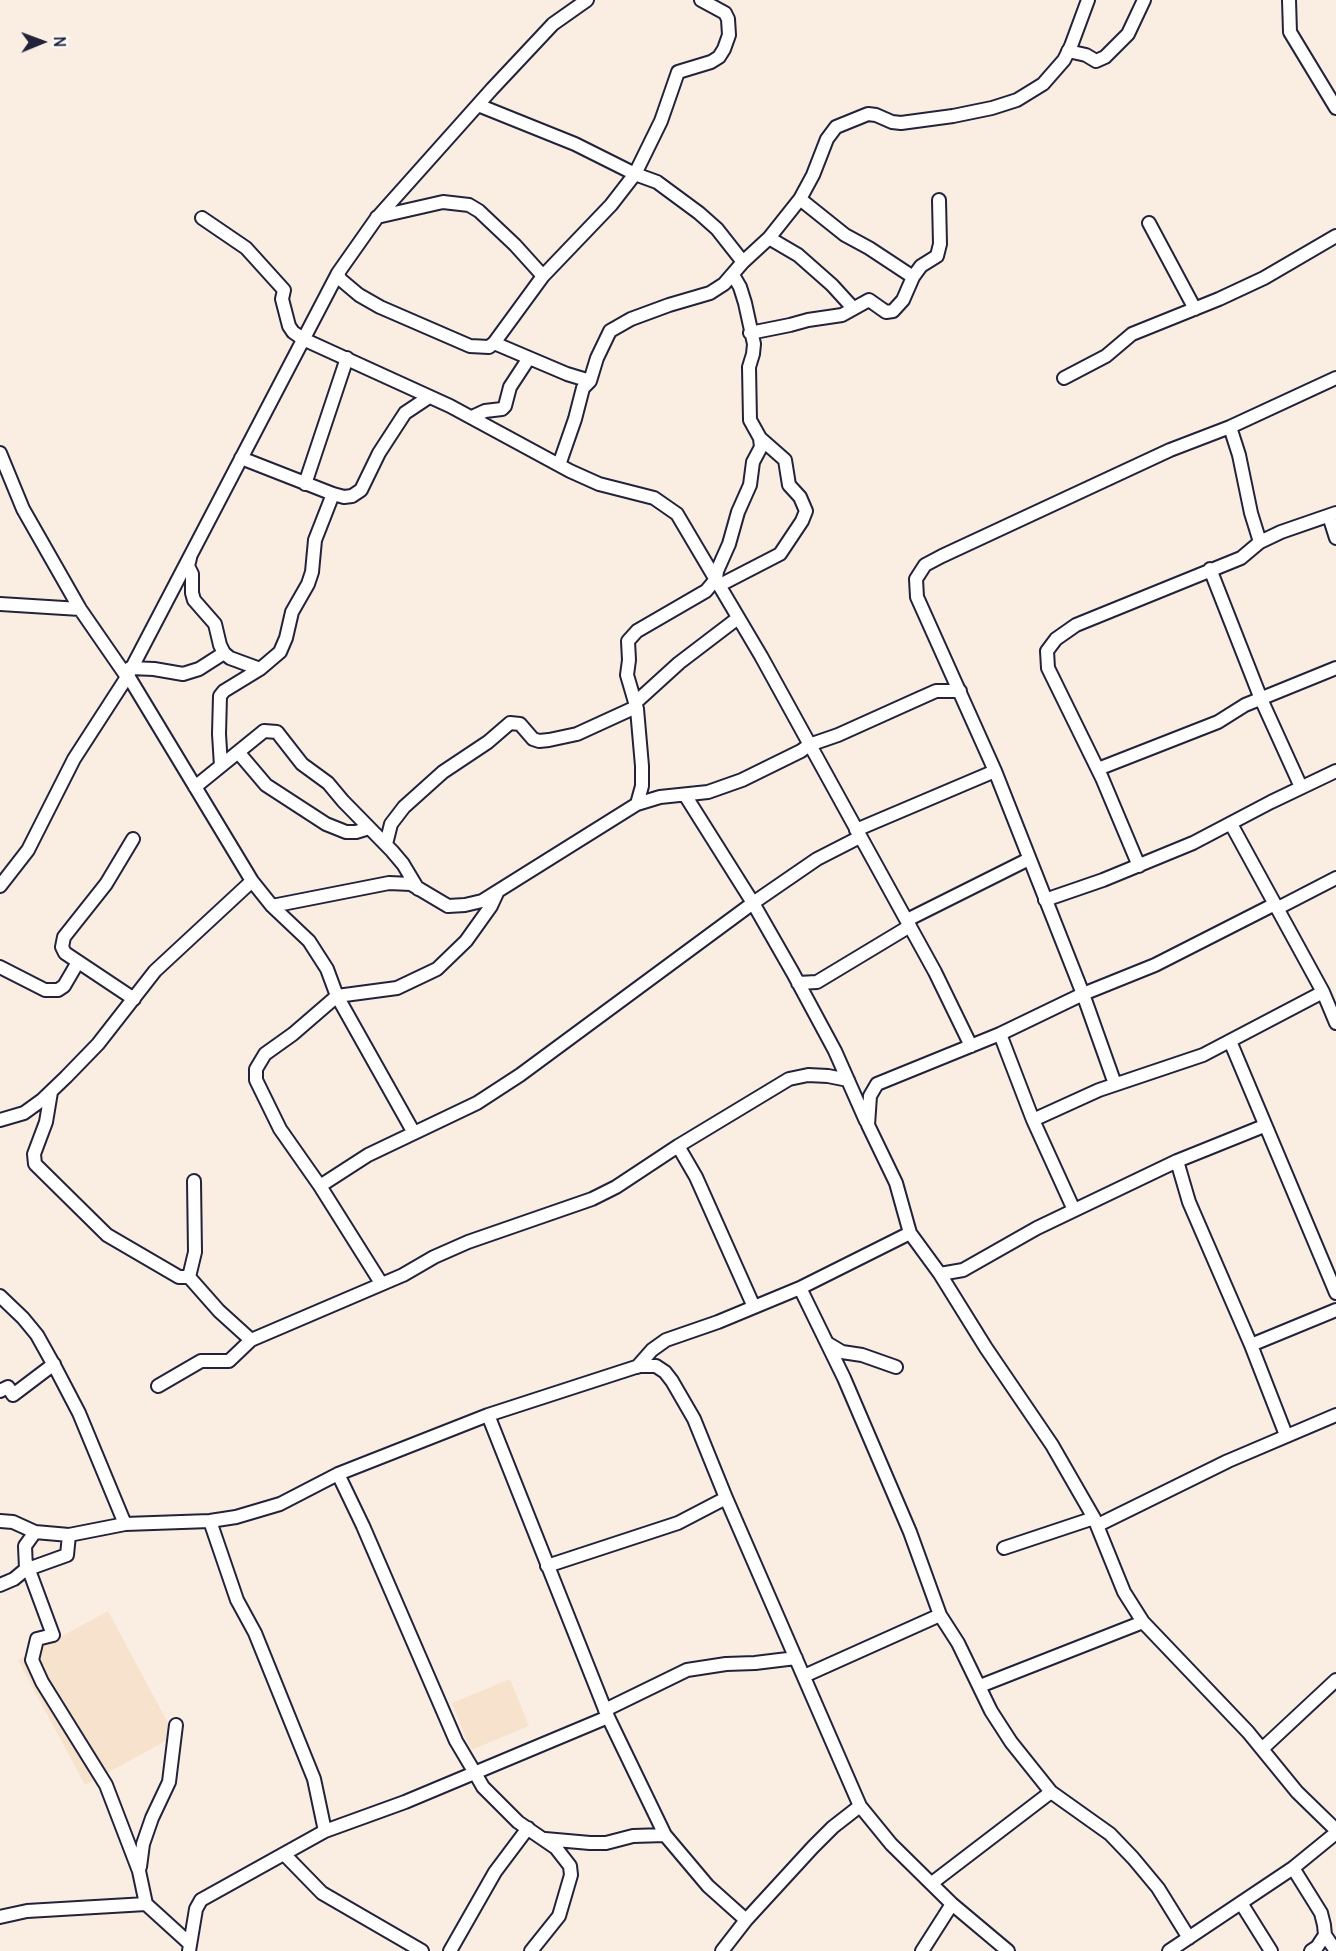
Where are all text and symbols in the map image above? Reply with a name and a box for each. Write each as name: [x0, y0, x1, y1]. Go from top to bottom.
north arrow: [12, 12, 72, 72]
text: N: [50, 36, 70, 47]

